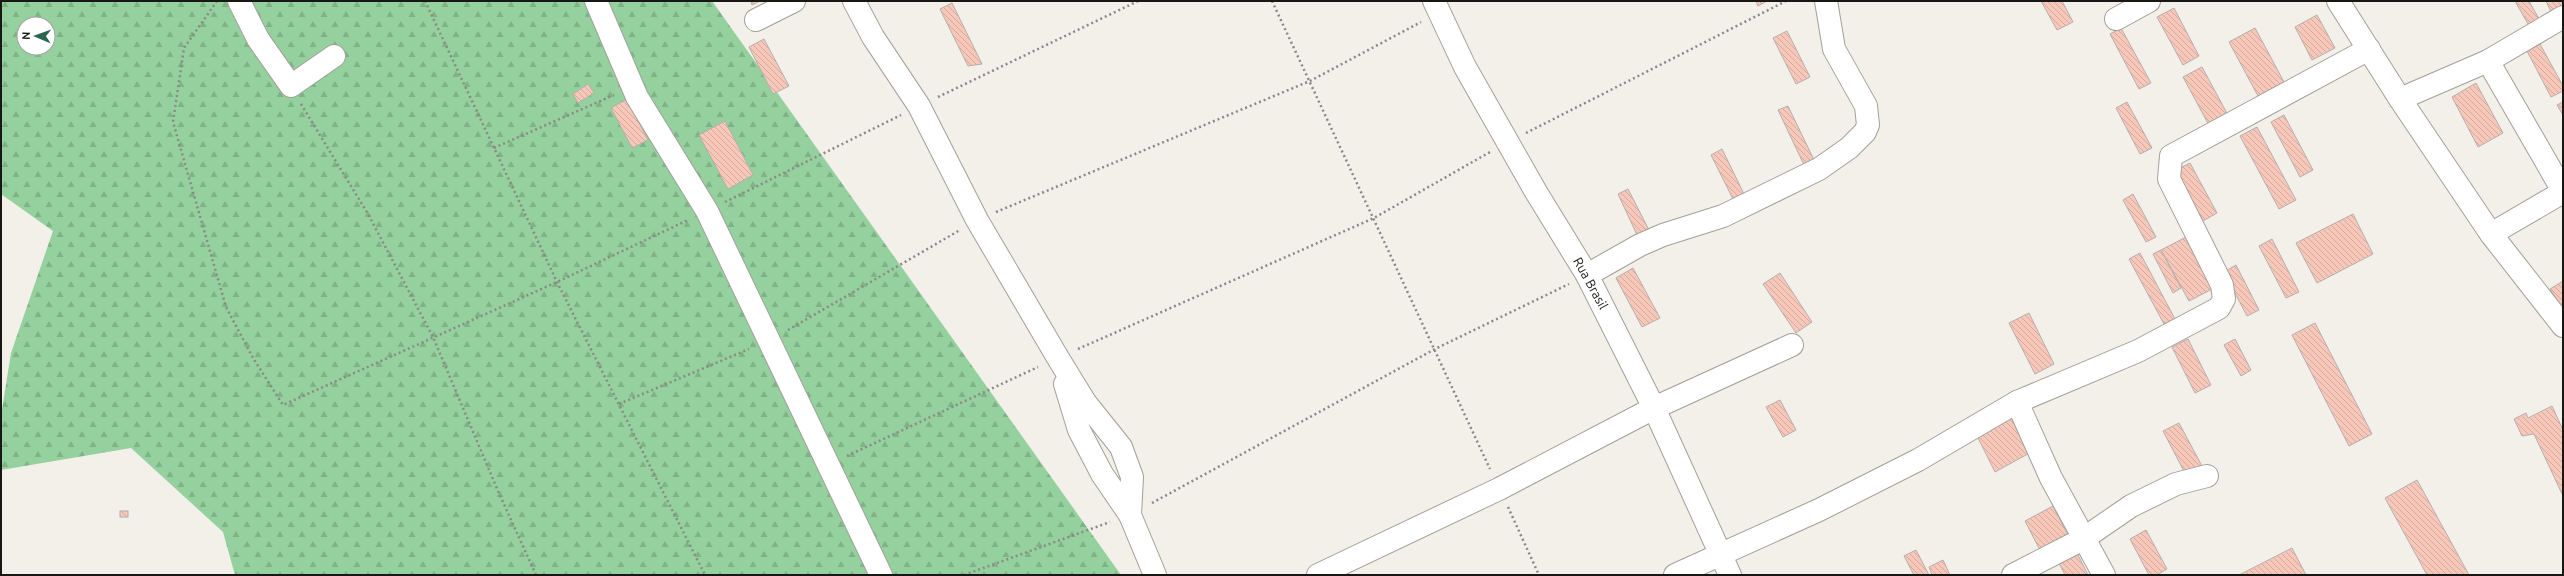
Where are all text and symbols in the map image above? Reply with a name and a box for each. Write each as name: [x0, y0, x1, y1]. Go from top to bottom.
north arrow: [16, 16, 56, 56]
text: N: [20, 31, 32, 40]
street label: Rua Brasil: [1571, 255, 1611, 312]

